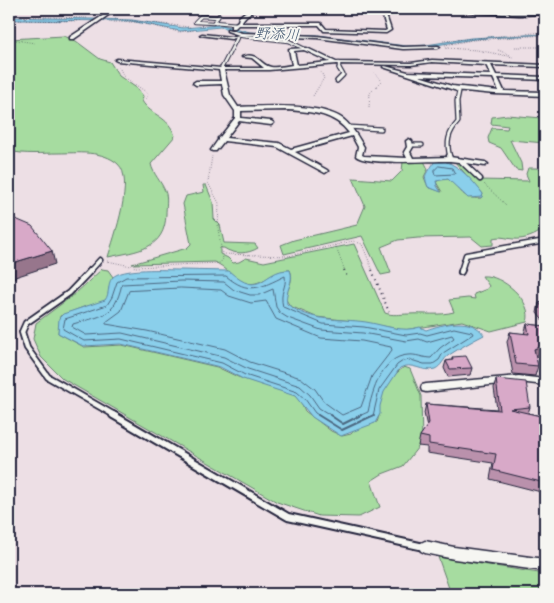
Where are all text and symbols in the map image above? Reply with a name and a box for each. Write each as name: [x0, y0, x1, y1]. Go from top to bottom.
water label: 野添川: [254, 24, 300, 44]

